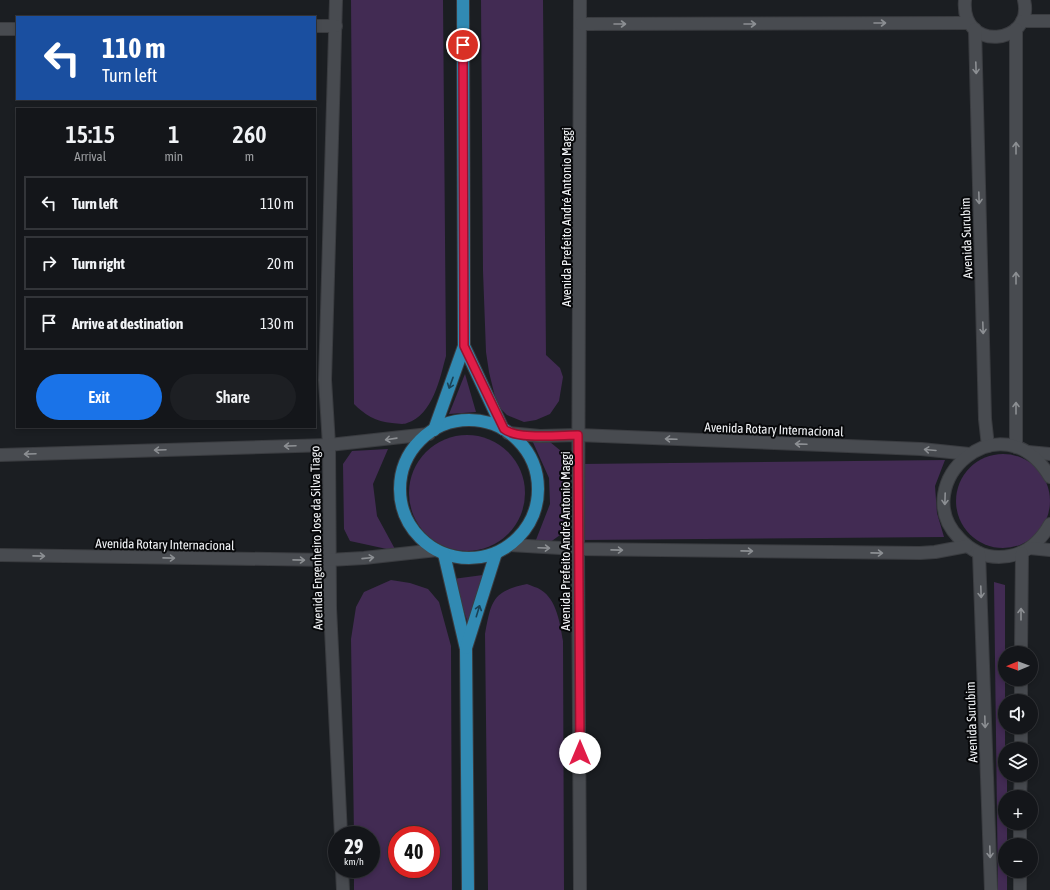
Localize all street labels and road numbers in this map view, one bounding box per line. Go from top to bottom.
street label: Avenida Prefeito André Antonio Maggi [559,127,574,307]
street label: Avenida Surubim [958,197,975,279]
street label: Avenida Rotary Internacional [704,420,844,439]
street label: Avenida Engenheiro Jose da Silva Tiago [307,446,326,630]
street label: Avenida Prefeito André Antonio Maggi [558,451,573,631]
street label: Avenida Rotary Internacional [95,536,235,553]
street label: Avenida Surubim [963,681,980,763]

